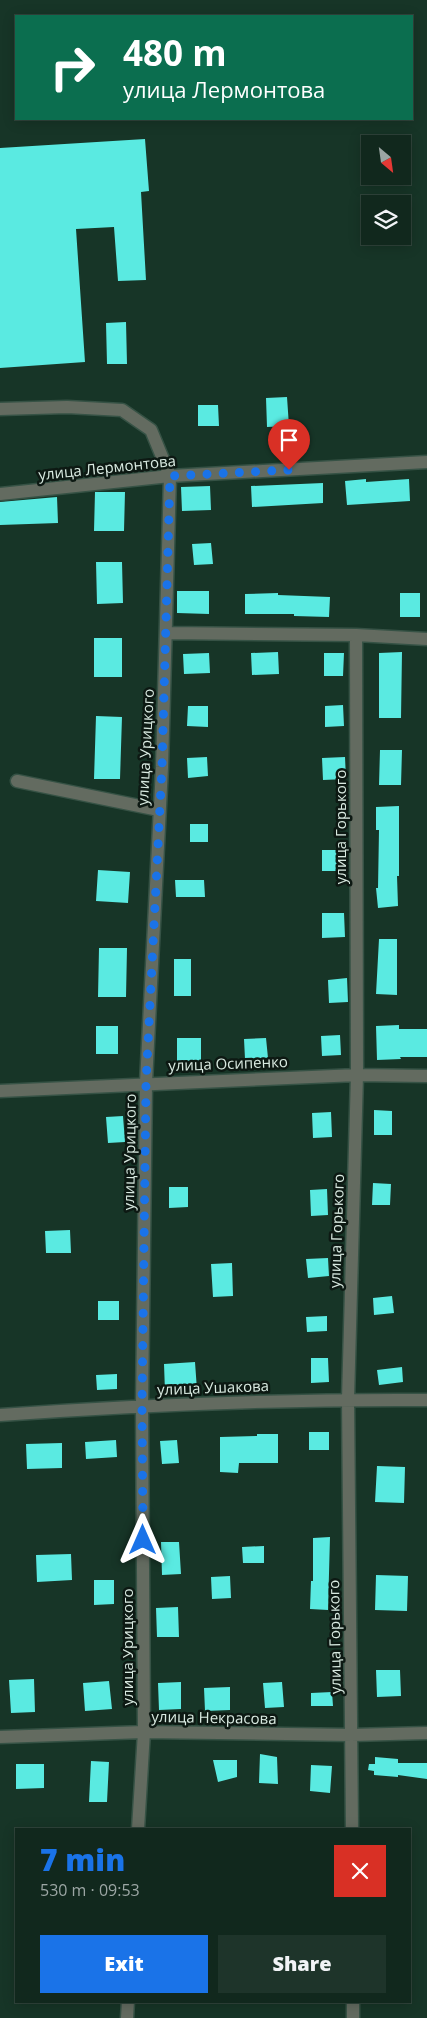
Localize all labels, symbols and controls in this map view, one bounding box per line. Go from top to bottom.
text: 480 m [123,29,227,76]
icon: right [40,35,105,100]
text: улица Лермонтова [123,74,325,104]
north arrow [361,135,411,185]
map controls [361,135,411,245]
button: layers [361,195,411,245]
pin [268,419,310,470]
icon: arrive [275,426,303,454]
street label: улица Лермонтова [37,450,177,484]
street label: улица Урицкого [132,688,158,806]
street label: улица Горького [330,770,350,884]
street label: улица Осипенко [168,1051,288,1075]
street label: улица Урицкого [118,1093,140,1211]
street label: улица Горького [324,1173,348,1289]
street label: улица Ушакова [157,1375,269,1399]
position arrow [116,1513,168,1565]
street label: улица Горького [323,1580,345,1694]
street label: улица Урицкого [117,1589,137,1705]
street label: улица Некрасова [151,1706,277,1728]
text: 7 min [40,1839,125,1880]
button: close [334,1845,386,1897]
text: 530 m · 09:53 [40,1879,140,1901]
button: Exit [40,1935,208,1993]
button: Share [218,1935,386,1993]

